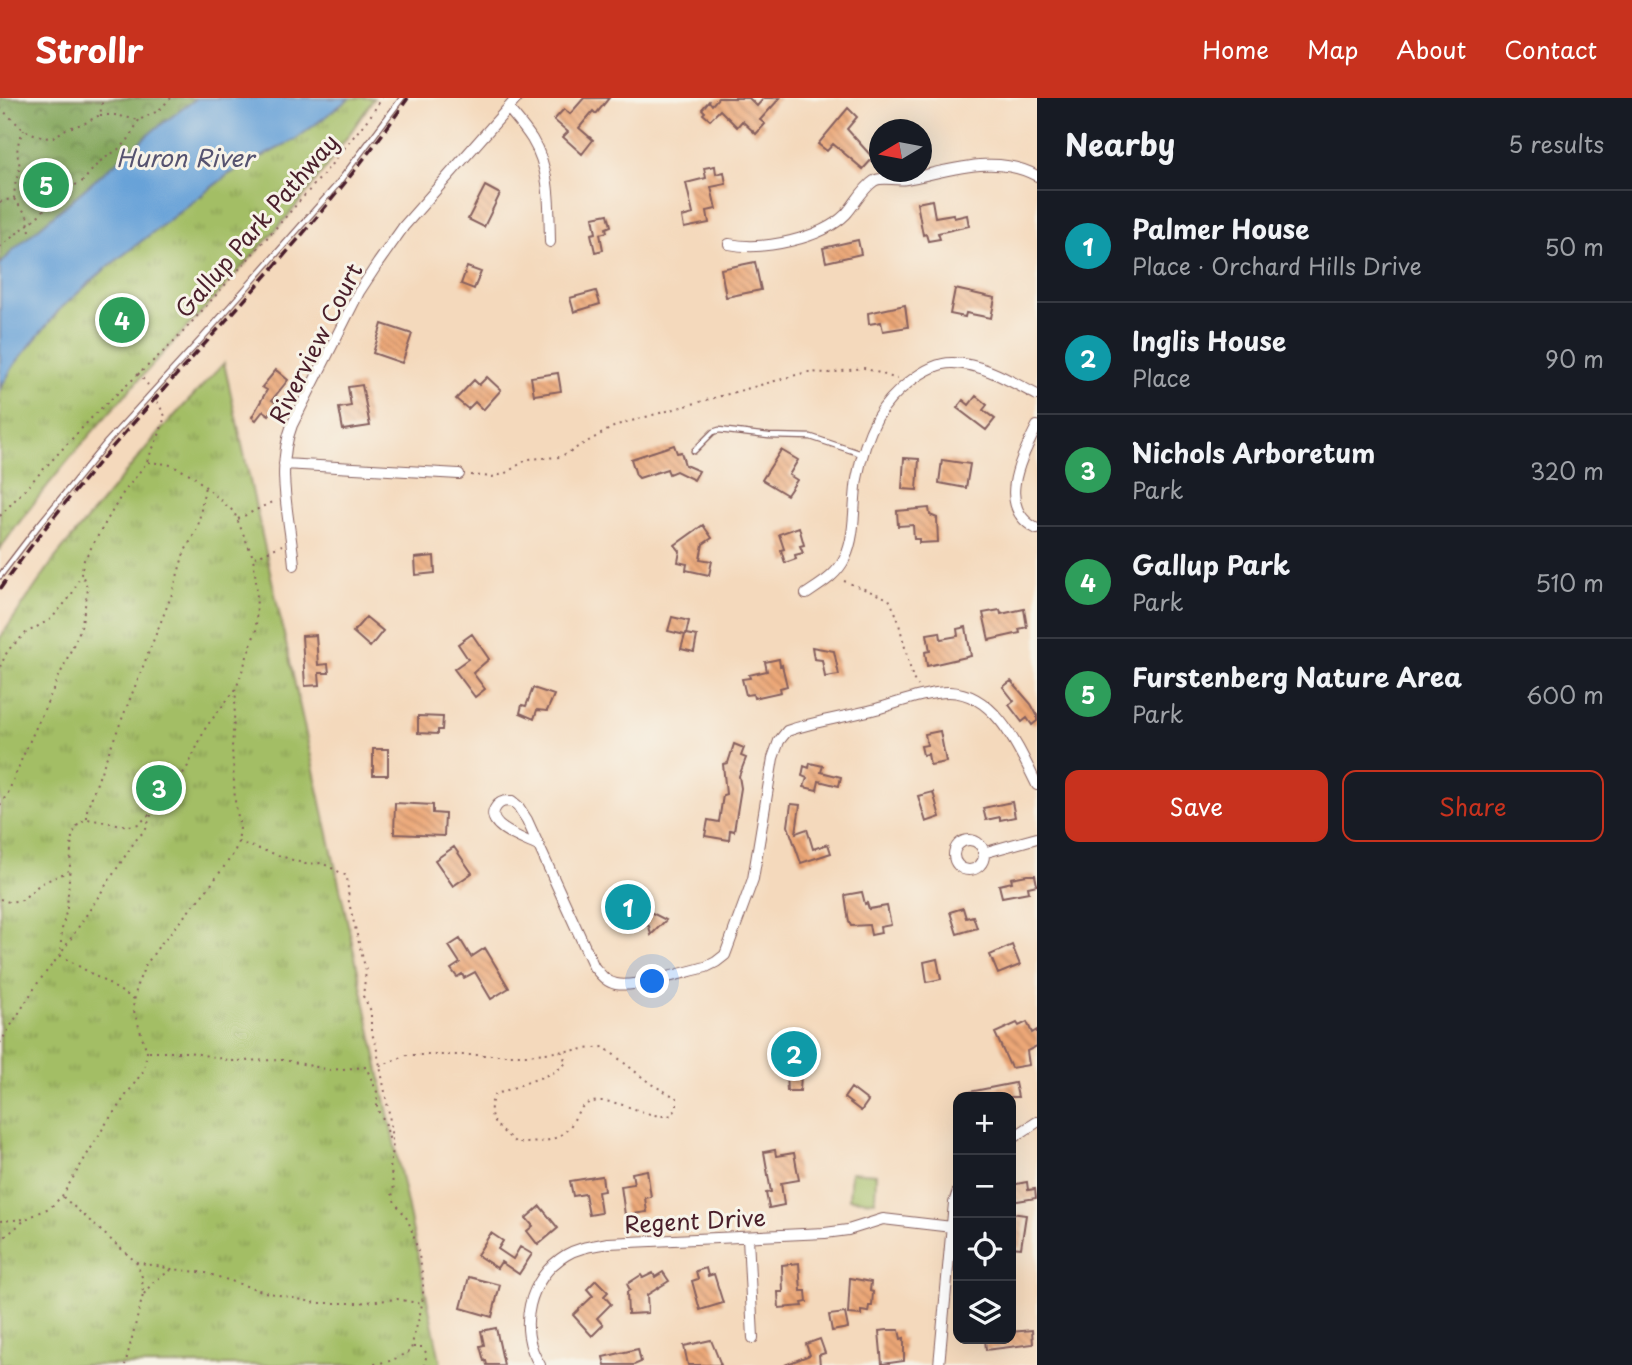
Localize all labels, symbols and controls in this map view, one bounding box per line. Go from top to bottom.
text: Strollr [35,24,144,74]
text: Home [1202,31,1269,67]
text: Map [1307,31,1358,67]
text: About [1396,31,1466,67]
text: Contact [1504,31,1597,67]
north arrow [869,119,932,182]
text: Nearby [1065,121,1175,166]
street label: Gallup Park Pathway [166,125,346,325]
text: 5 results [1508,126,1604,161]
water label: Huron River [116,139,257,175]
pin: 5 [23,159,69,211]
text: Palmer House [1132,209,1309,248]
text: 1 [1083,229,1094,264]
text: 50 m [1544,229,1604,264]
text: Place · Orchard Hills Drive [1132,248,1422,283]
street label: Riverview Court [259,257,371,429]
pin: 4 [99,294,145,346]
text: Inglis House [1132,321,1286,360]
text: 2 [1080,341,1096,376]
text: 90 m [1545,341,1604,376]
text: Place [1132,360,1191,395]
text: Nichols Arboretum [1132,433,1375,472]
text: 3 [1080,453,1096,488]
text: 320 m [1530,453,1604,488]
text: Park [1132,472,1183,507]
text: Gallup Park [1132,545,1290,584]
text: 4 [1080,565,1096,600]
text: 510 m [1535,565,1604,600]
text: Park [1132,584,1183,619]
text: Furstenberg Nature Area [1132,657,1462,696]
text: 5 [1081,677,1095,712]
text: 600 m [1526,677,1604,712]
text: Park [1132,696,1183,731]
pin: 3 [136,762,182,814]
button: Save [1065,770,1328,842]
button: Share [1342,770,1604,842]
pin: 1 [605,881,651,933]
your location [635,964,669,998]
pin: 2 [771,1028,817,1080]
map controls [953,1092,1016,1344]
button: + [953,1092,1016,1155]
button: − [953,1155,1016,1218]
street label: Regent Drive [623,1199,767,1241]
button: locate [953,1218,1016,1281]
button: layers [953,1281,1016,1344]

